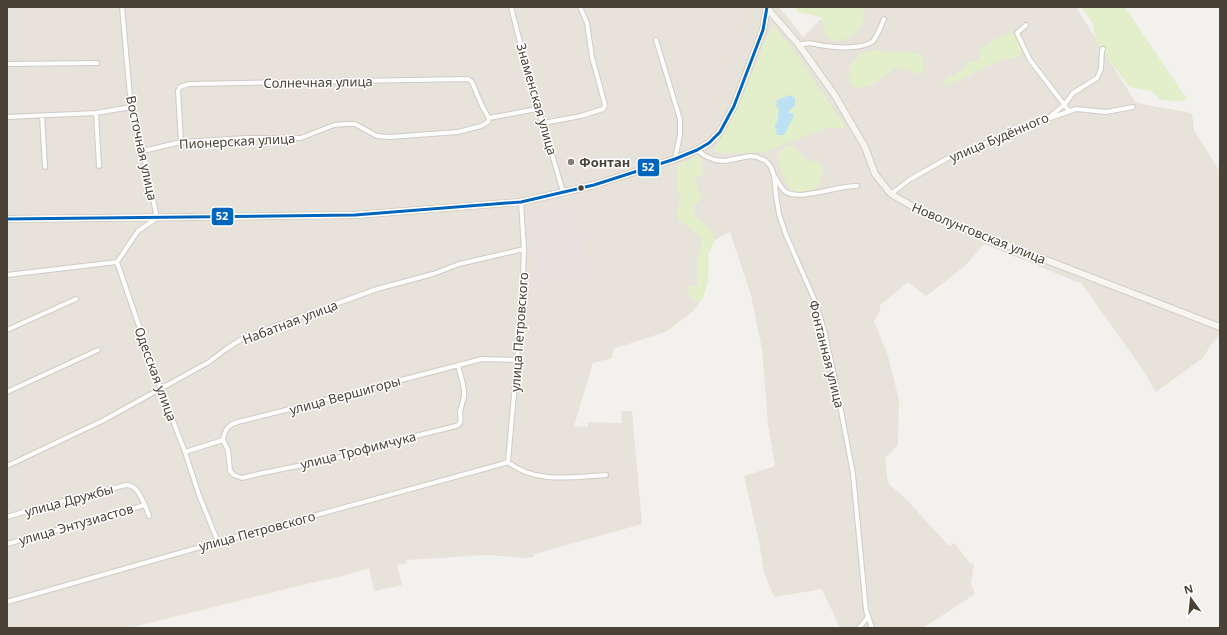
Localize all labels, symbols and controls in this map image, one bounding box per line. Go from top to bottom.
street label: Знаменская улица [512,41,562,157]
street label: Солнечная улица [263,72,373,92]
street label: Восточная улица [122,94,162,202]
street label: улица Будённого [947,108,1052,166]
street label: Пионерская улица [178,129,296,153]
place label: Фонтан [579,153,630,171]
marker: Фонтан [566,157,576,167]
line badge: 52 [637,158,660,177]
text: 52 [642,159,654,174]
unlabelled marker [576,183,586,193]
street label: Новолунговская улица [909,198,1049,268]
line badge: 52 [211,207,234,226]
text: 52 [216,208,228,223]
street label: улица Петровского [506,271,532,392]
street label: Набатная улица [240,296,340,348]
street label: Фонтанная улица [805,298,849,410]
street label: Одесская улица [131,324,181,424]
street label: улица Вершигоры [287,371,403,419]
street label: улица Трофимчука [298,427,418,473]
street label: улица Дружбы [23,479,115,521]
street label: улица Энтузиастов [17,499,135,549]
street label: улица Петровского [197,507,317,555]
north arrow [1171,579,1211,619]
text: N [1182,580,1195,597]

